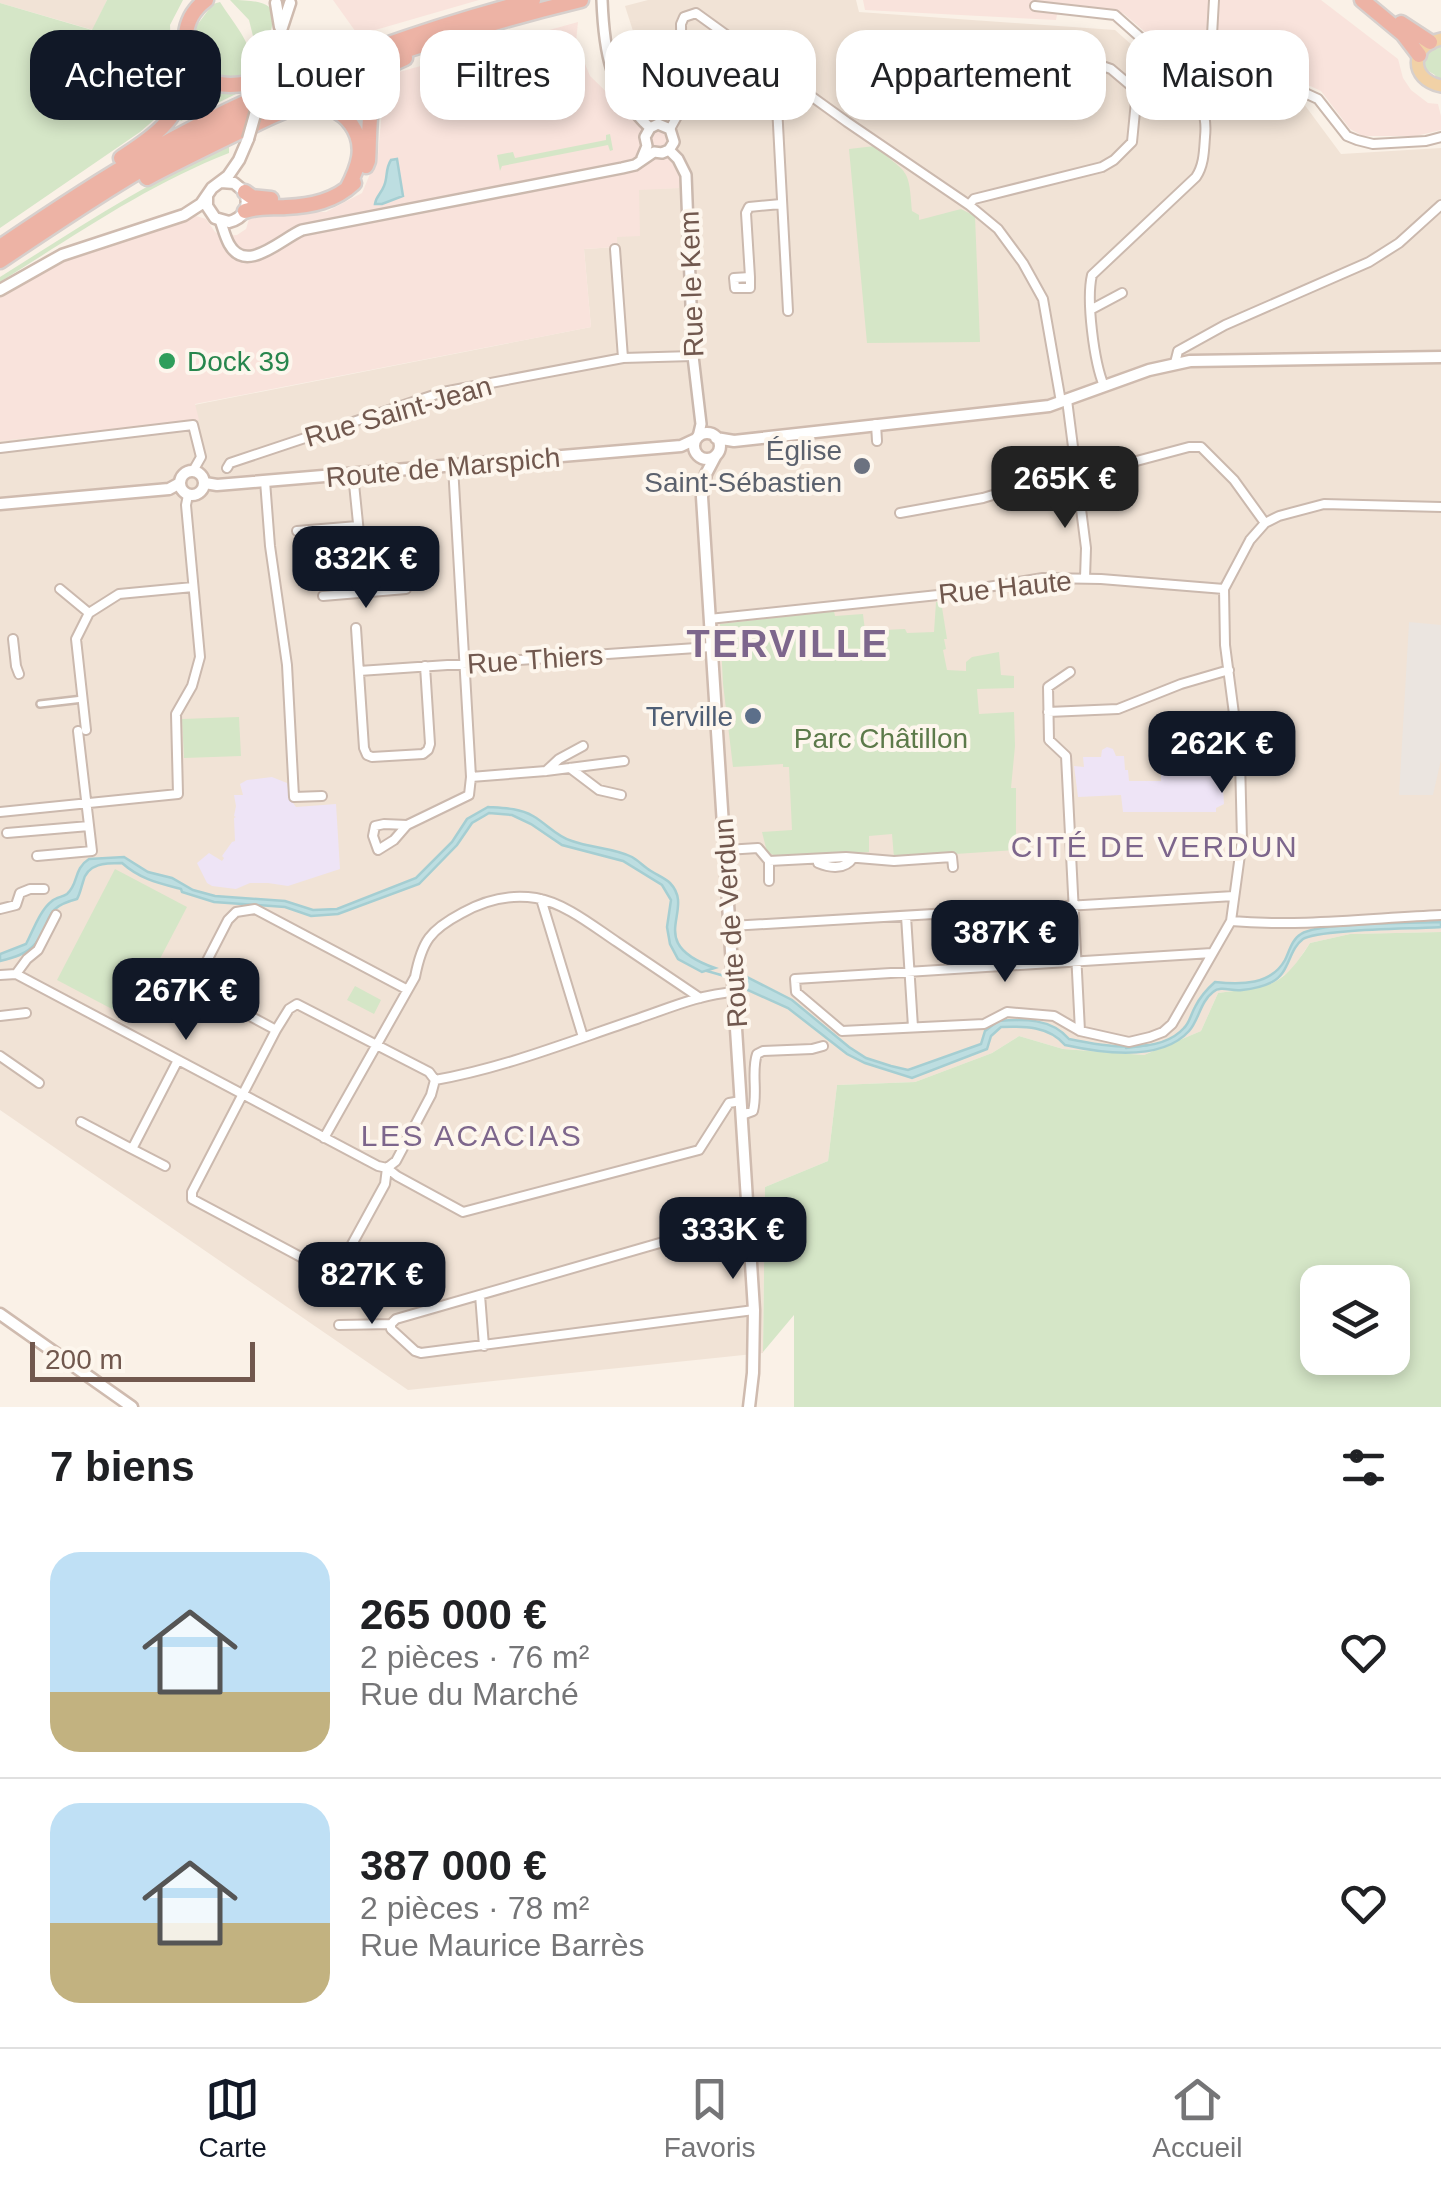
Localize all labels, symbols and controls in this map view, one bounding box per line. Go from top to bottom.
chip: Acheter [30,30,221,120]
chip: Louer [241,30,400,120]
chip: Filtres [420,30,585,120]
chip: Nouveau [605,30,816,120]
chip: Appartement [836,30,1106,120]
chip: Maison [1126,30,1309,120]
street label: Rue le Kem [673,210,710,358]
place label: Dock 39 [187,346,290,377]
marker: Dock 39 [156,350,178,372]
street label: Rue Saint-Jean [301,370,495,453]
place label: Église Saint-Sébastien [644,435,842,498]
street label: Route de Marspich [325,442,561,493]
pin: 265K € [984,446,1146,531]
marker: Église Saint-Sébastien [851,455,873,477]
text: 265K € [1013,460,1117,496]
pin: 832K € [285,526,447,611]
text: 832K € [314,540,418,576]
street label: Rue Haute [937,565,1073,610]
district label: TERVILLE [687,623,890,665]
street label: Rue Thiers [466,639,604,680]
place label: Terville [646,701,733,732]
marker: Terville [742,705,764,727]
pin: 262K € [1141,711,1303,796]
park label: Parc Châtillon [794,723,968,754]
text: 262K € [1170,725,1274,761]
street label: Route de Verdun [708,817,753,1029]
district label: CITÉ DE VERDUN [1011,830,1299,863]
pin: 387K € [924,900,1086,985]
text: 387K € [953,914,1057,950]
pin: 267K € [105,958,267,1043]
text: 267K € [134,972,238,1008]
district label: LES ACACIAS [361,1119,583,1152]
pin: 333K € [652,1197,814,1282]
text: 333K € [681,1211,785,1247]
pin: 827K € [291,1242,453,1327]
text: 827K € [320,1256,424,1292]
map controls [1300,1265,1410,1375]
button: layers [1300,1265,1410,1375]
scale bar [30,1337,255,1382]
text: 200 m [45,1344,123,1375]
icon: filters [1336,1440,1391,1495]
text: 7 biens [50,1443,195,1490]
text: 265 000 € [360,1591,547,1638]
icon: home [130,1592,250,1712]
icon: heart [1336,1625,1391,1680]
text: 2 pièces · 76 m² [360,1639,589,1675]
text: Rue du Marché [360,1676,579,1712]
text: 387 000 € [360,1842,547,1889]
icon: home [130,1843,250,1963]
icon: heart [1336,1876,1391,1931]
text: 2 pièces · 78 m² [360,1890,589,1926]
text: Rue Maurice Barrès [360,1927,645,1963]
tab: Carte [198,2072,267,2164]
tab: Favoris [664,2072,755,2164]
tab: Accueil [1152,2072,1243,2164]

